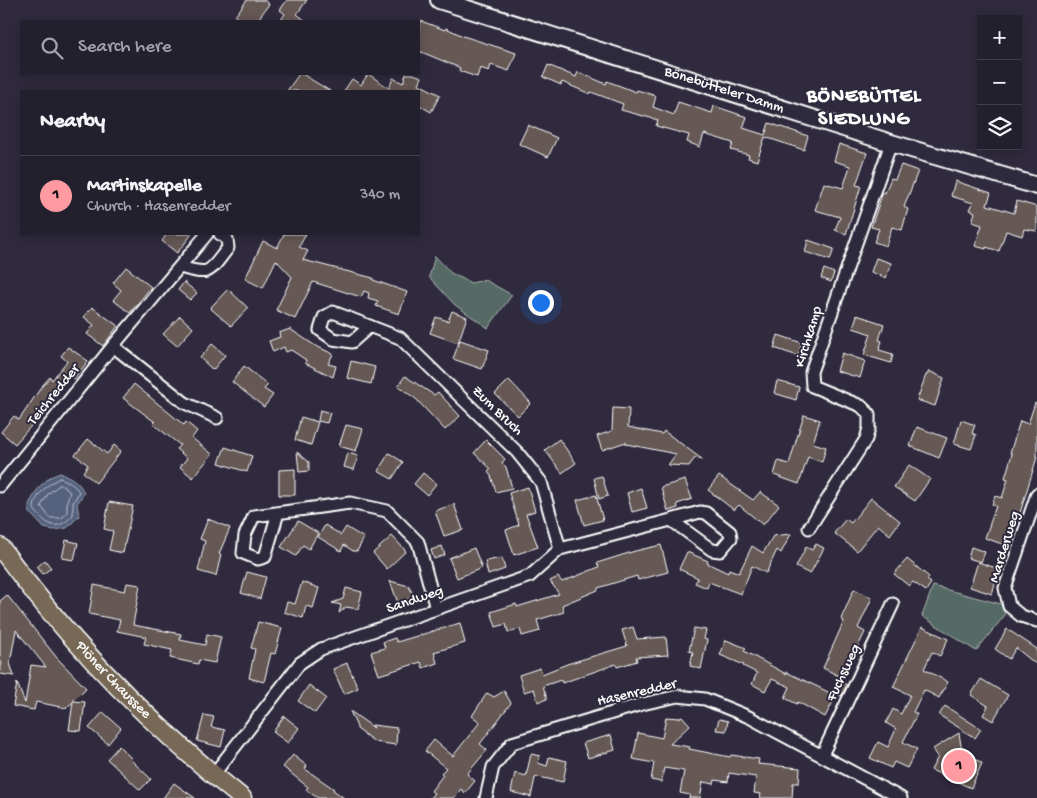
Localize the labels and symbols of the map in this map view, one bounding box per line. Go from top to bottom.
street label: Bönebütteler Damm [661,63,787,118]
district label: BÖNEBÜTTEL SIEDLUNG [806,86,922,132]
your location [528,290,554,316]
street label: Kirchkamp [791,304,827,370]
street label: Teichredder [23,359,85,430]
street label: Zum Bruch [468,382,526,440]
street label: Marderweg [986,509,1024,585]
street label: Sandweg [384,582,446,618]
street label: Plöner Chaussee [71,637,155,723]
street label: Fuchsweg [822,641,865,705]
street label: Hasenredder [596,675,680,711]
pin: 1 [943,747,975,785]

